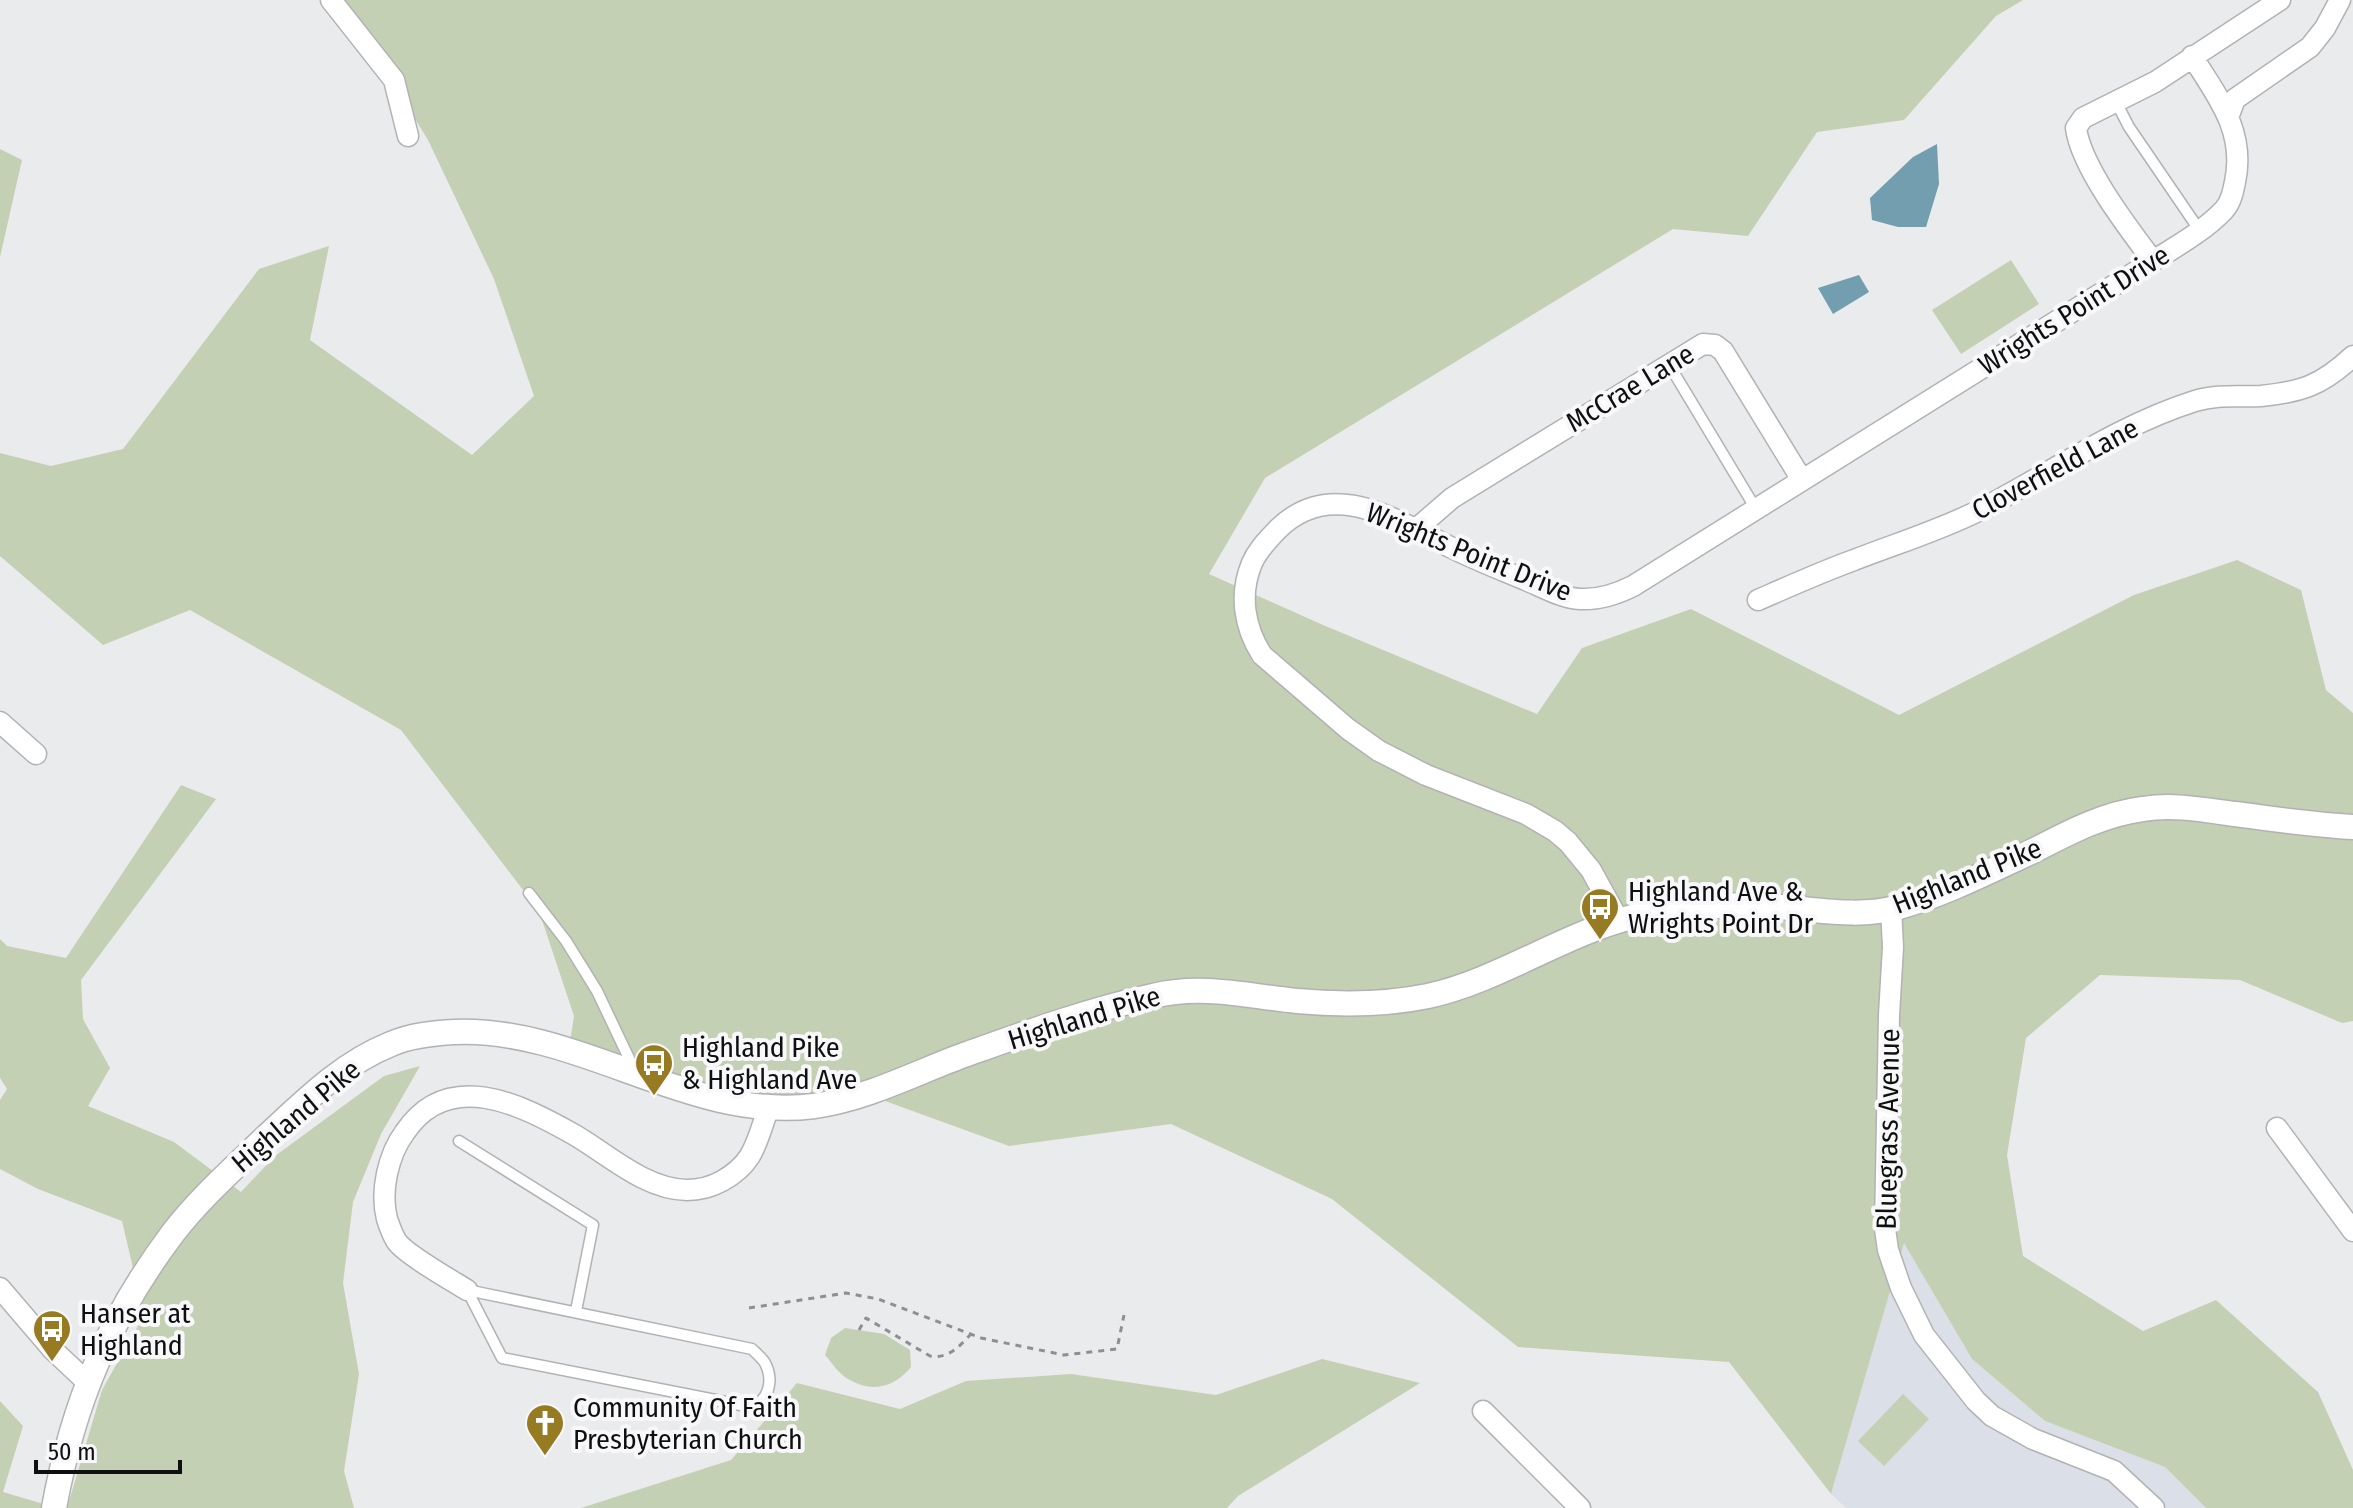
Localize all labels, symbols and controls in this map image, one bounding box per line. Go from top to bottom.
street label: Wrights Point Drive [1973,238,2175,382]
street label: McCrae Lane [1560,337,1700,439]
street label: Cloverfield Lane [1966,411,2144,527]
street label: Wrights Point Drive [1361,496,1577,608]
street label: Highland Pike [1888,831,2046,921]
place label: Highland Ave & Wrights Point Dr [1628,875,1814,940]
bus stop icon: Highland Ave & Wrights Point Dr [1579,886,1621,941]
street label: Highland Pike [1004,979,1164,1057]
street label: Bluegrass Avenue [1870,1028,1906,1230]
place label: Highland Pike & Highland Ave [682,1031,857,1096]
bus stop icon: Highland Pike & Highland Ave [633,1042,675,1097]
street label: Highland Pike [225,1053,367,1179]
place label: Hanser at Highland [80,1297,191,1362]
bus stop icon: Hanser at Highland [31,1308,73,1363]
place label: Community Of Faith Presbyterian Church [573,1391,803,1456]
church icon: Community Of Faith Presbyterian Church [524,1402,566,1457]
scale bar [36,1424,180,1474]
text: 50 m [48,1438,96,1466]

